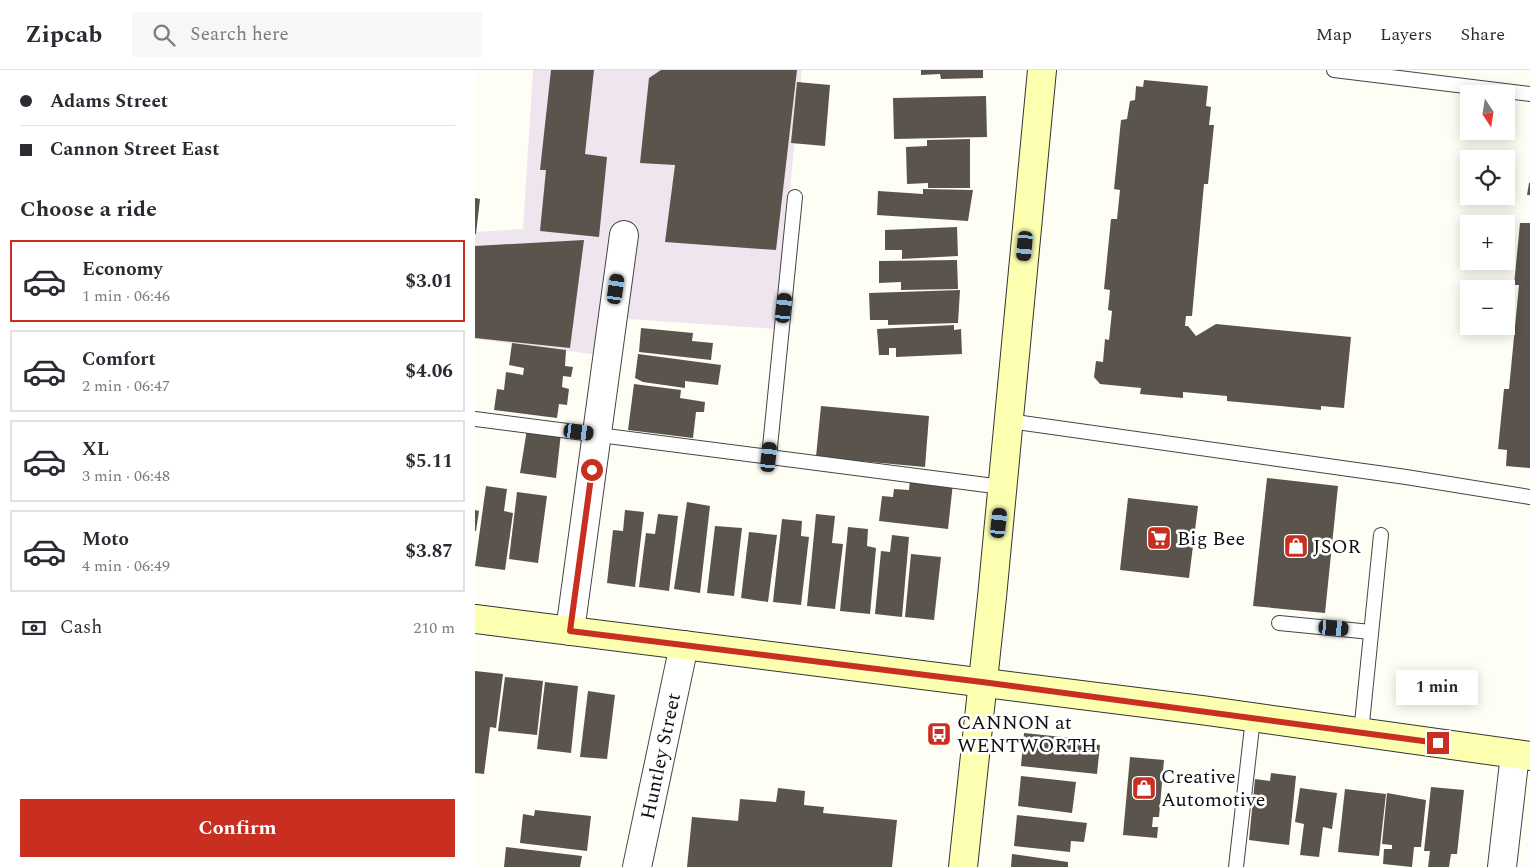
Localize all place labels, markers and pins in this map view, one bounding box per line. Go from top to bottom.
place label: Big Bee [1177,524,1245,554]
supermarket icon: Big Bee [1146,525,1172,551]
place label: JSOR [1313,532,1362,562]
shop icon: JSOR [1283,533,1309,559]
place label: CANNON at WENTWORTH [957,708,1097,761]
bus stop icon: CANNON at WENTWORTH [926,721,952,747]
place label: Creative Automotive [1161,762,1265,815]
shop icon: Creative Automotive [1131,775,1157,801]

